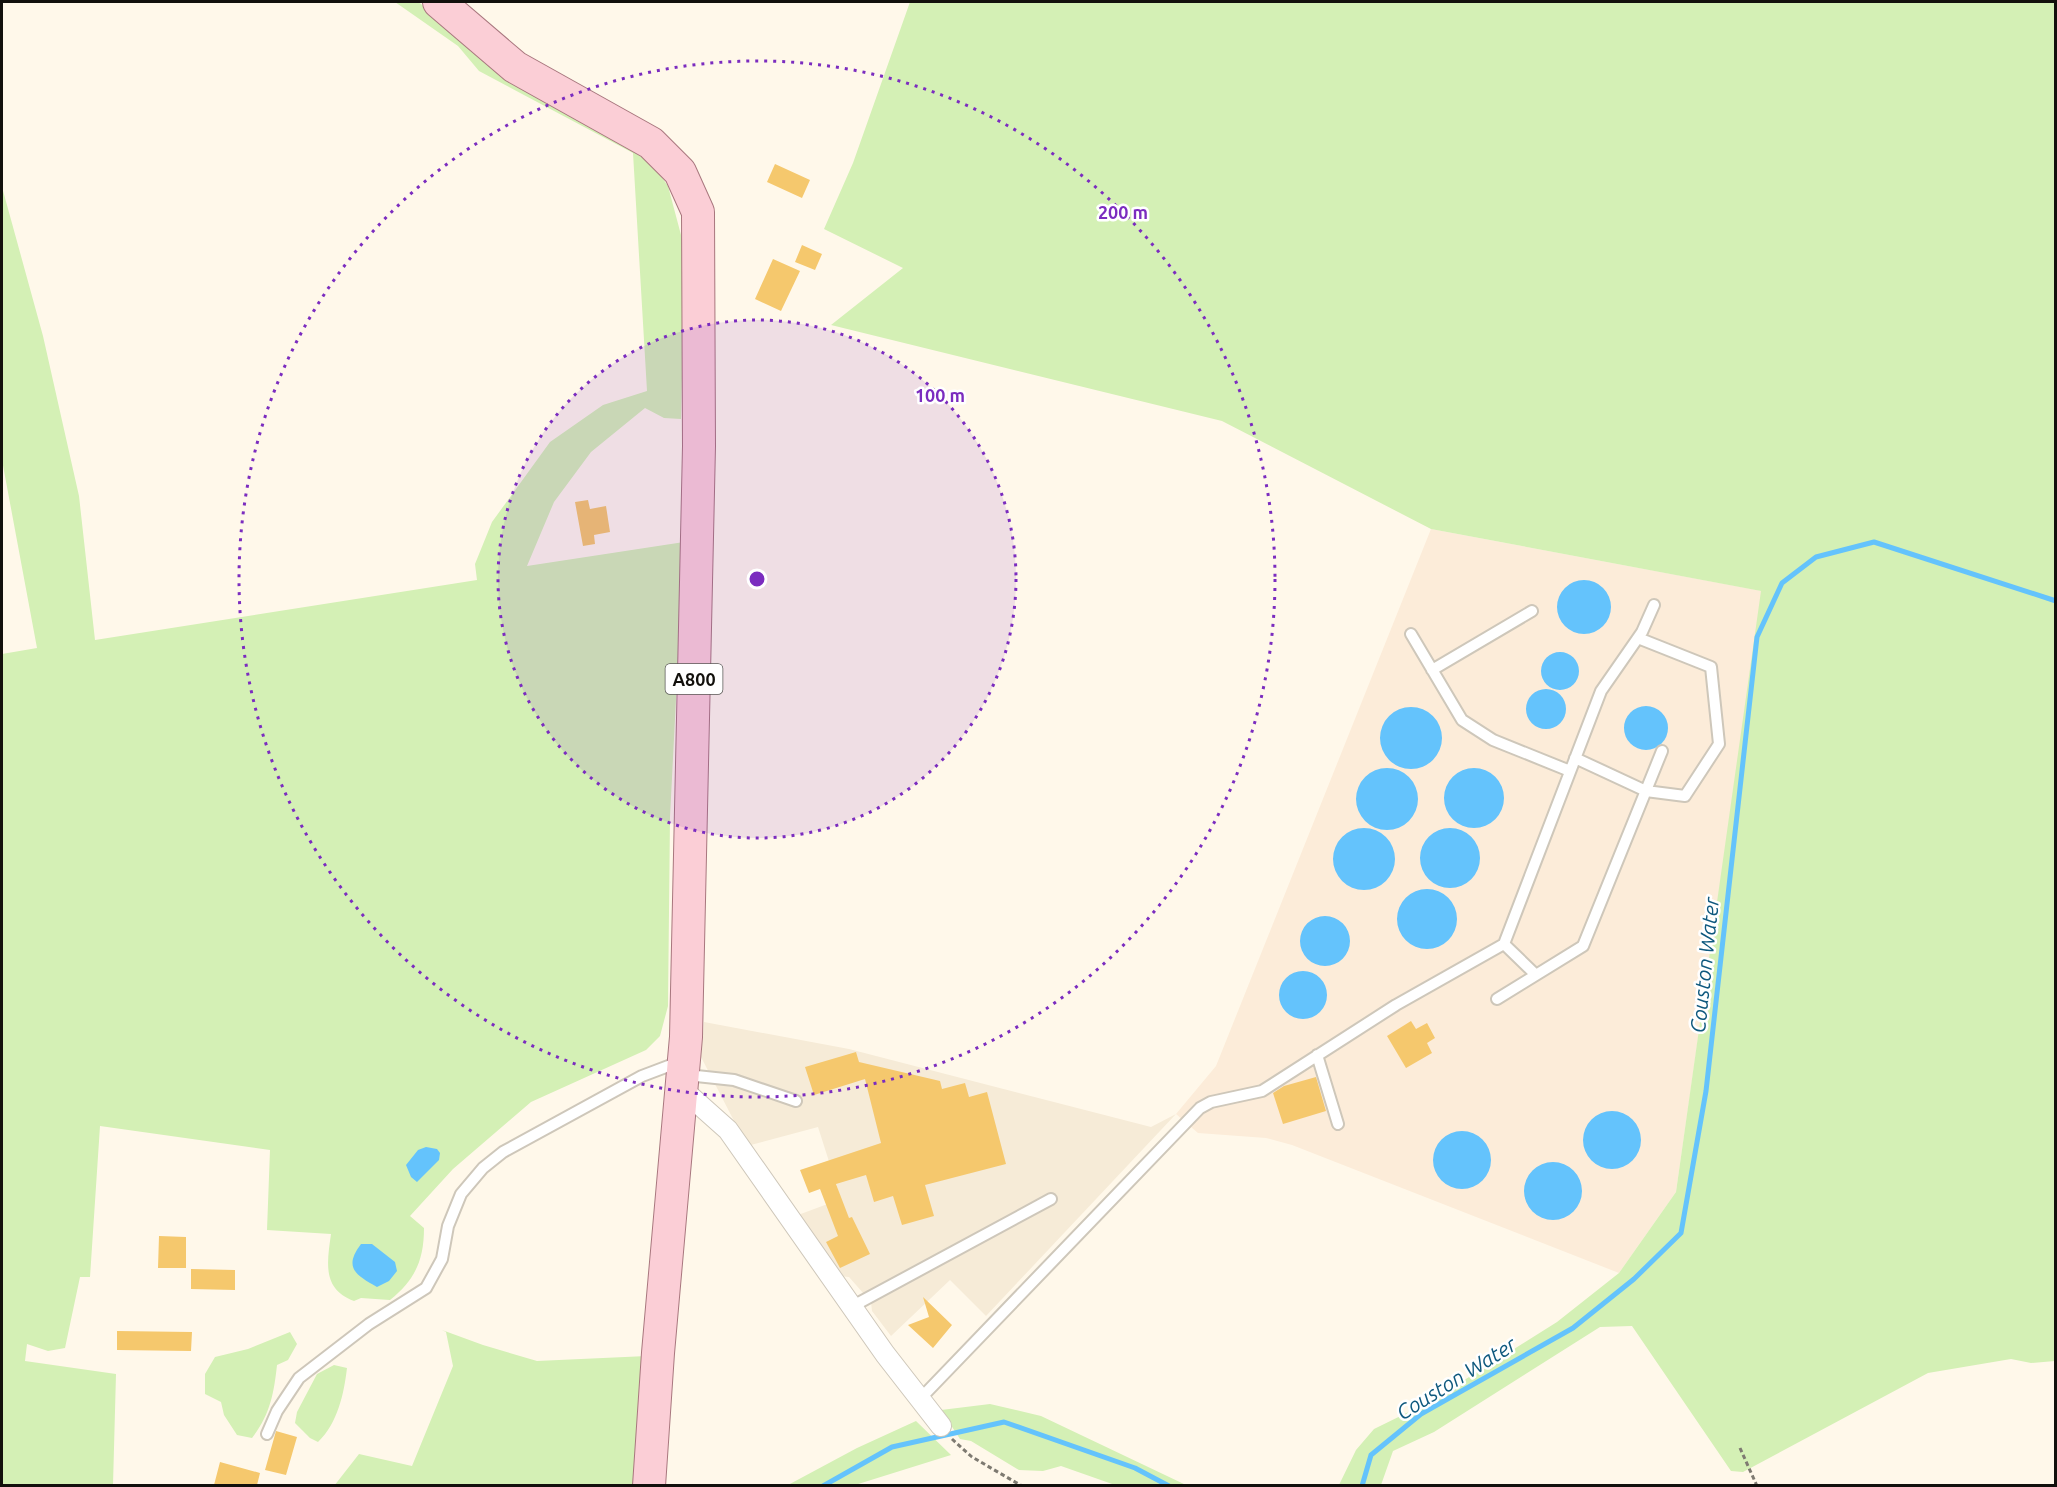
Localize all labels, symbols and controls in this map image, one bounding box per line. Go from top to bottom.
text: 200 m [1098,202,1148,222]
text: 100 m [915,385,965,405]
centre of rings [747,569,767,589]
road number: A800 [666,664,722,694]
water label: Couston Water [1685,895,1723,1034]
water label: Couston Water [1392,1331,1521,1424]

